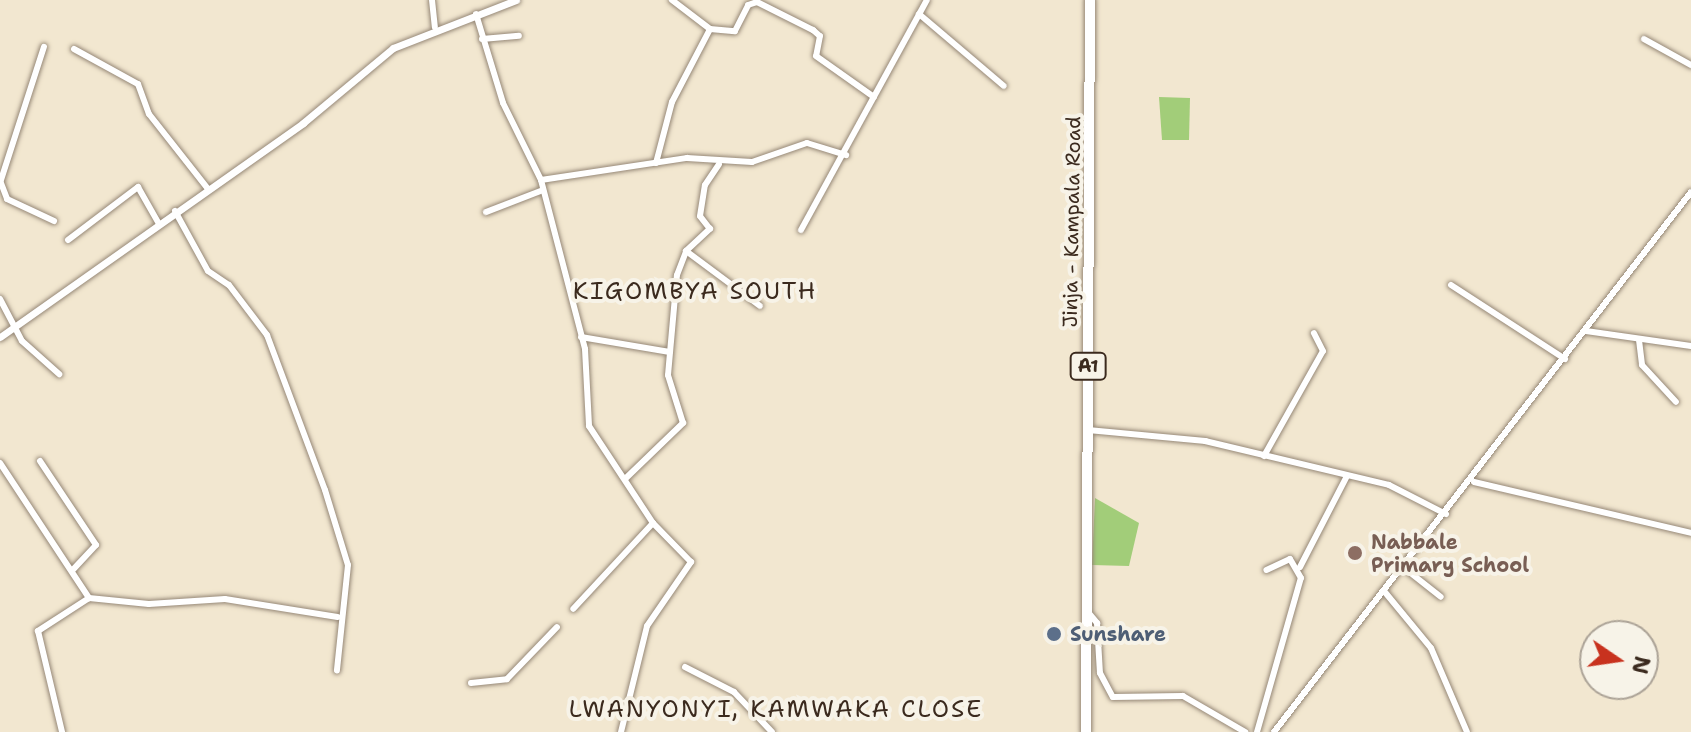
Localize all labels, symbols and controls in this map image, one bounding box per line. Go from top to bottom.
street label: Jinja - Kampala Road [1058,116,1086,328]
district label: KIGOMBYA SOUTH [573,278,817,306]
road number: A1 [1068,352,1108,380]
place label: Nabbale Primary School [1371,530,1529,577]
marker: Nabbale Primary School [1346,544,1364,562]
north arrow [1579,620,1659,700]
place label: Sunshare [1070,622,1166,646]
marker: Sunshare [1045,625,1063,643]
text: N [1625,653,1657,677]
district label: LWANYONYI, KAMWAKA CLOSE [569,696,983,724]

